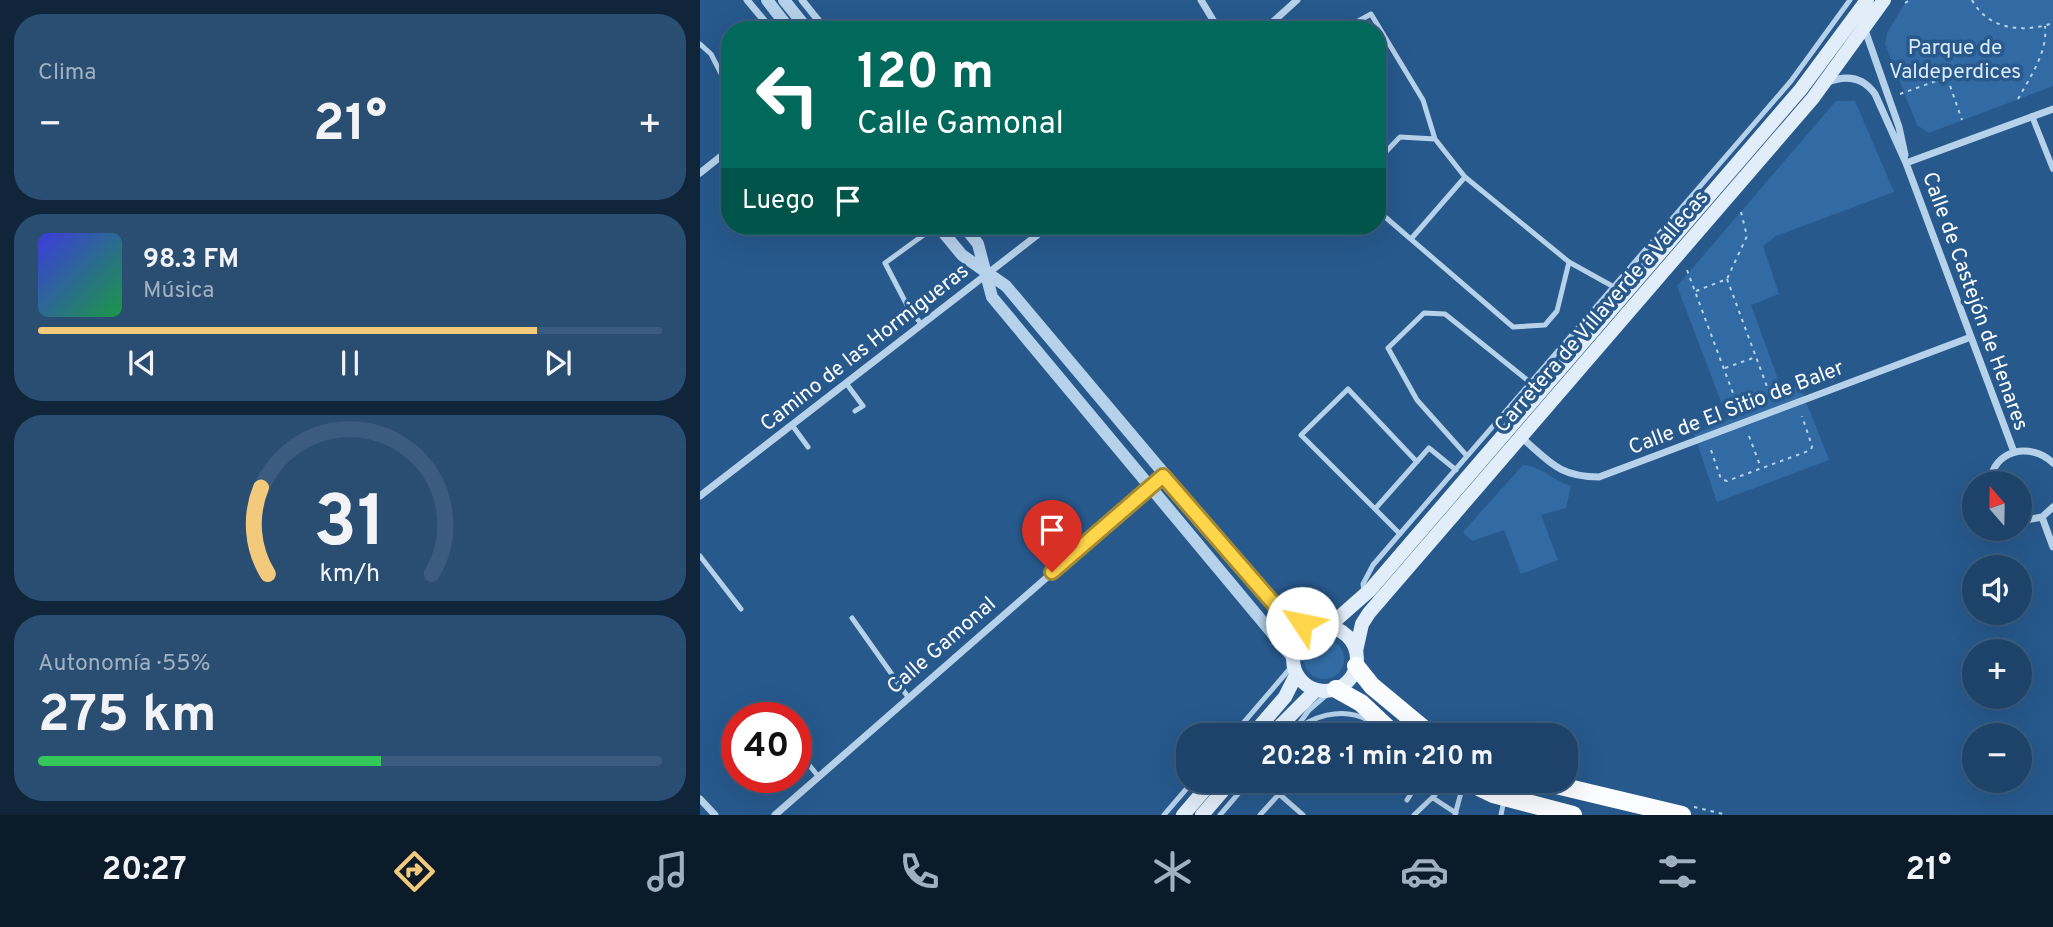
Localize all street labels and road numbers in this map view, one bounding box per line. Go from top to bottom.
street label: Calle de Castejón de Henares [1915,169,2034,434]
street label: Carretera de Villaverde a Vallecas [1489,185,1715,439]
street label: Camino de las Hormigueras [755,258,975,438]
street label: Calle de El Sitio de Baler [1625,355,1848,462]
street label: Calle Gamonal [882,591,1002,701]

